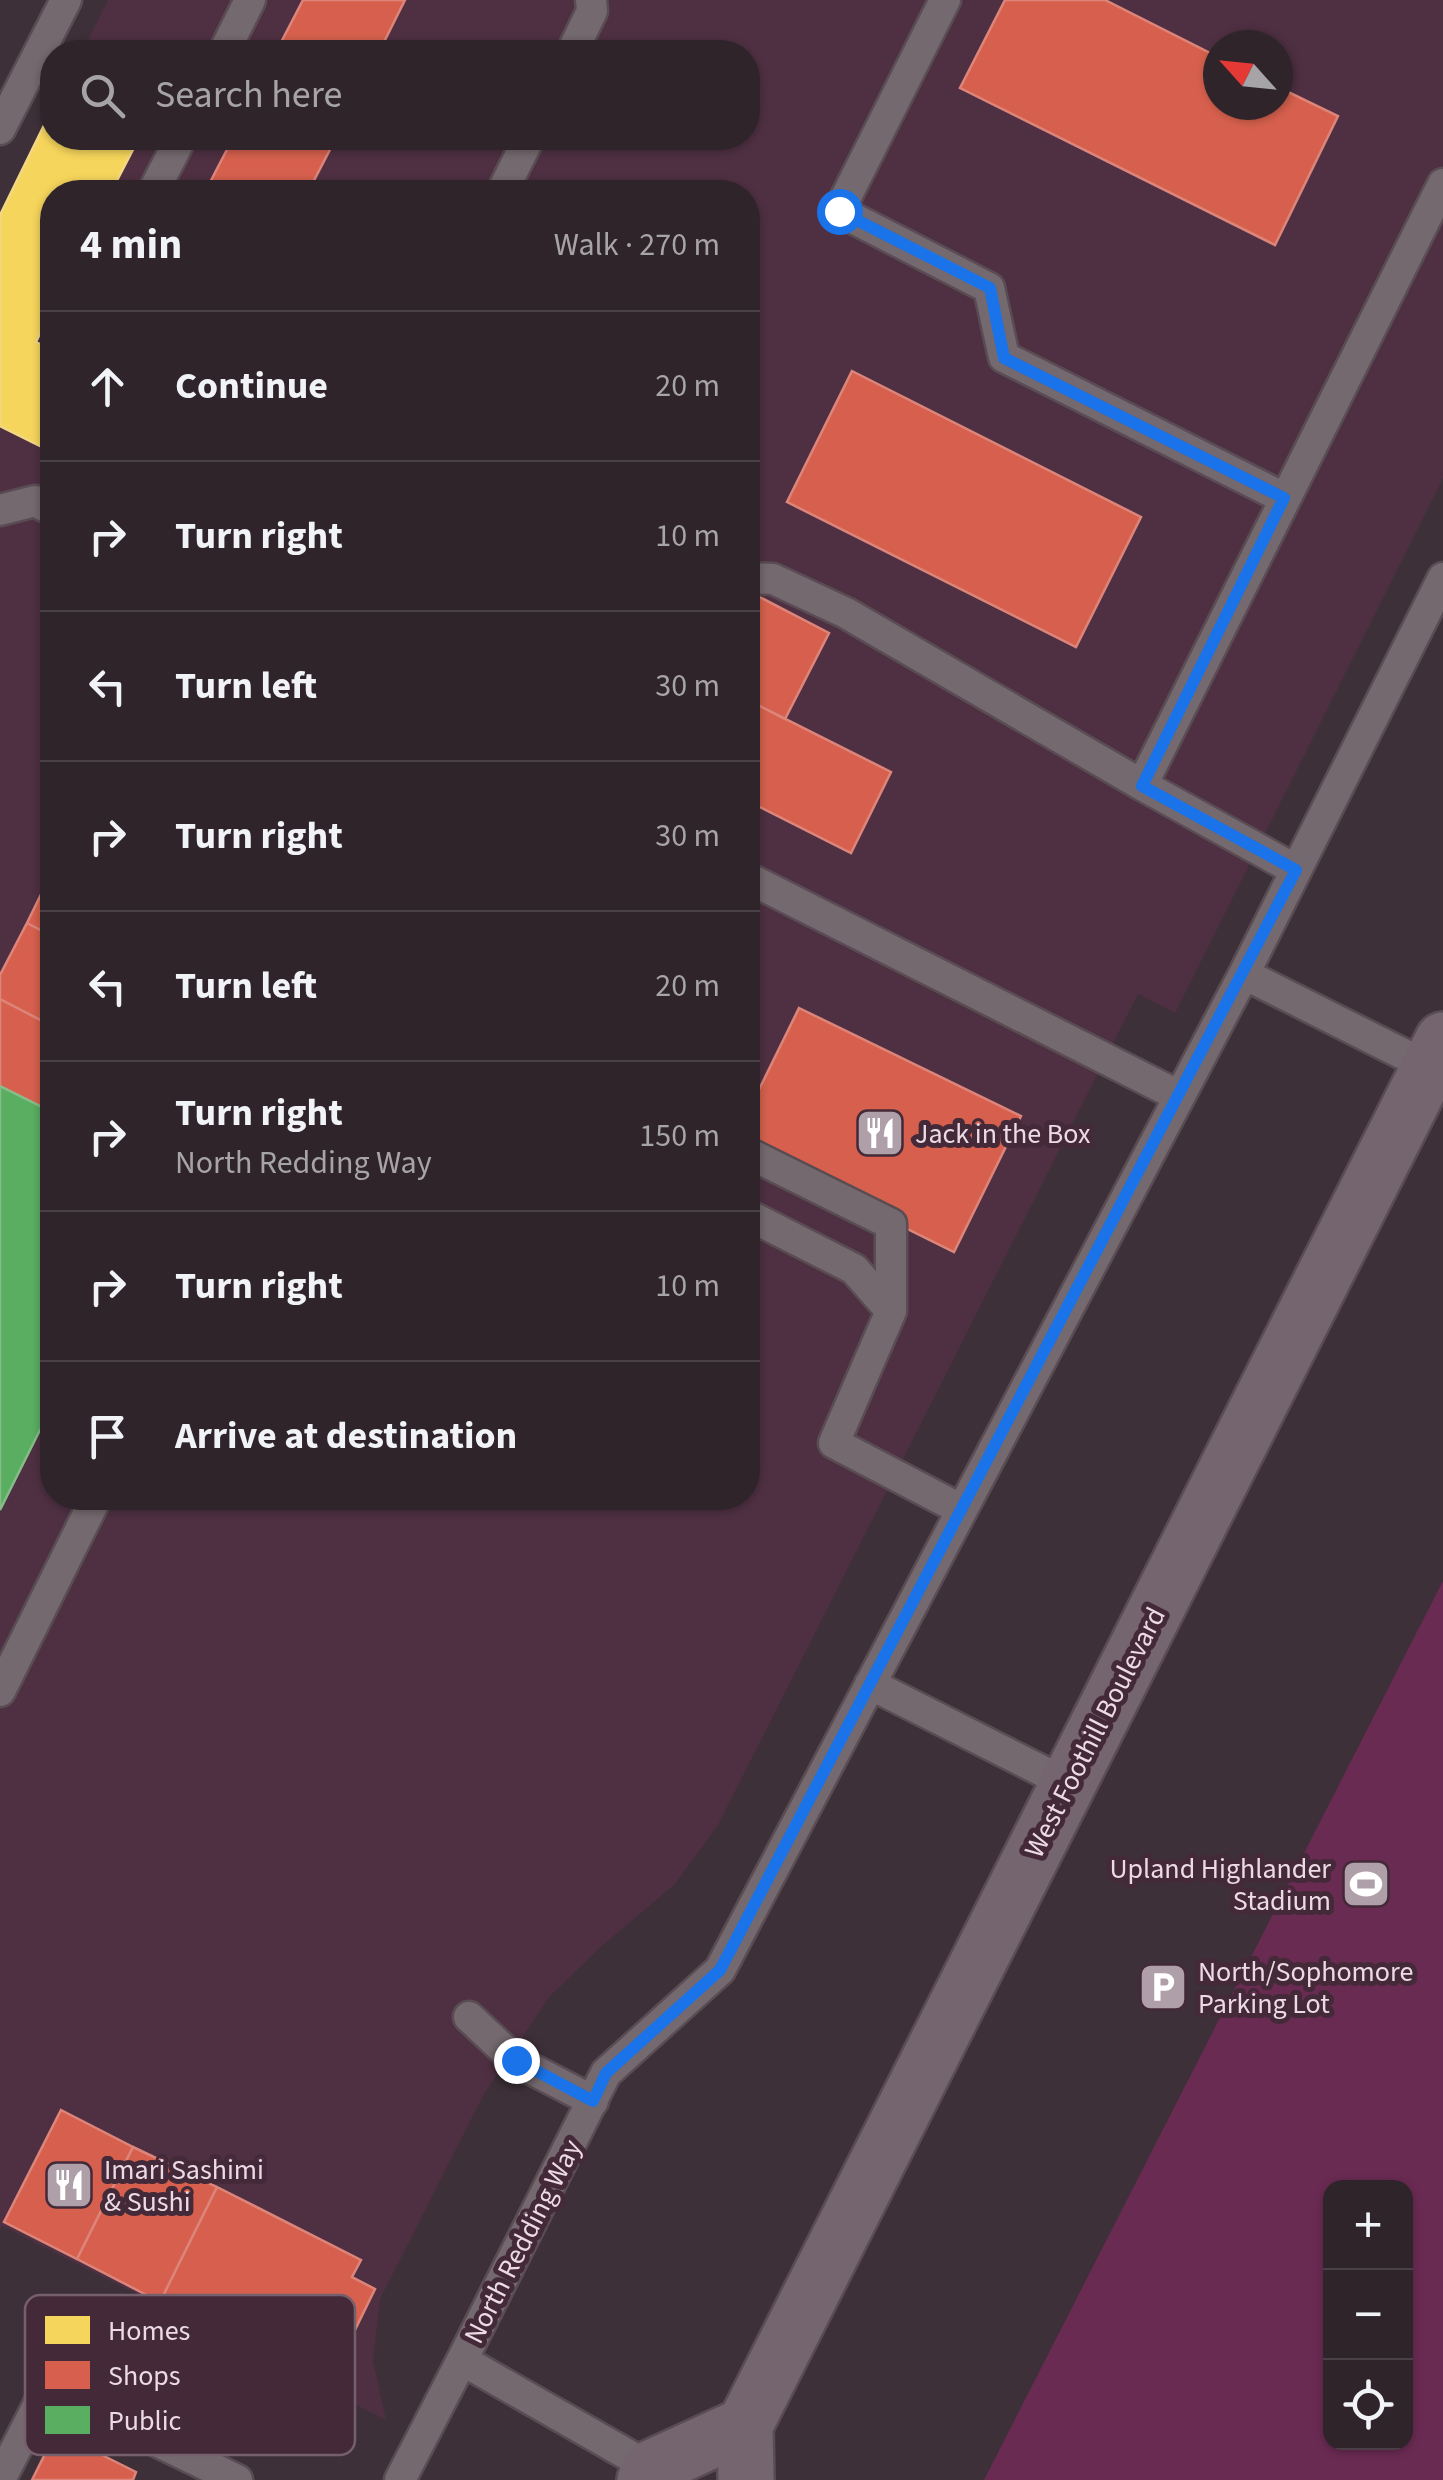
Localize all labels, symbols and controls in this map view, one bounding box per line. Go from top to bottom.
north arrow [1203,30,1293,120]
search box [40,40,760,150]
icon: search [75,68,130,123]
text: Search here [155,68,342,122]
route start [817,189,863,235]
text: 4 min [80,215,182,275]
text: Walk · 270 m [554,222,720,268]
icon: ahead [80,359,135,414]
text: Continue [175,359,328,413]
text: 20 m [655,363,720,409]
icon: right [80,509,135,564]
text: Turn right [175,509,343,563]
text: 10 m [655,513,720,559]
icon: left [80,659,135,714]
text: Turn left [175,659,317,713]
text: 30 m [655,663,720,709]
icon: right [80,809,135,864]
text: Turn right [175,809,343,863]
text: 30 m [655,813,720,859]
icon: left [80,959,135,1014]
text: Turn left [175,959,317,1013]
text: 20 m [655,963,720,1009]
text: Turn right [175,1086,343,1140]
restaurant icon: Jack in the Box [854,1107,906,1159]
icon: right [80,1109,135,1164]
text: 150 m [639,1113,720,1159]
place label: Jack in the Box [915,1114,1091,1154]
text: North Redding Way [175,1140,432,1186]
icon: right [80,1259,135,1314]
text: Turn right [175,1259,343,1313]
text: 10 m [655,1263,720,1309]
icon: arrive [80,1409,135,1464]
text: Arrive at destination [175,1409,517,1463]
street label: West Foothill Boulevard [1014,1600,1175,1865]
place label: Upland Highlander Stadium [1109,1849,1331,1921]
sports icon: Upland Highlander Stadium [1340,1858,1392,1910]
place label: North/Sophomore Parking Lot [1198,1952,1413,2024]
parking icon: North/Sophomore Parking Lot [1137,1961,1189,2013]
route end [494,2038,540,2084]
street label: North Redding Way [454,2132,592,2351]
place label: Imari Sashimi & Sushi [104,2150,264,2222]
restaurant icon: Imari Sashimi & Sushi [43,2159,95,2211]
map controls [1323,2180,1413,2450]
button: + [1323,2180,1413,2270]
button: − [1323,2270,1413,2360]
legend [25,2295,355,2455]
text: Homes [108,2311,190,2351]
text: Shops [108,2356,181,2396]
button: locate [1323,2360,1413,2450]
text: Public [108,2401,182,2441]

